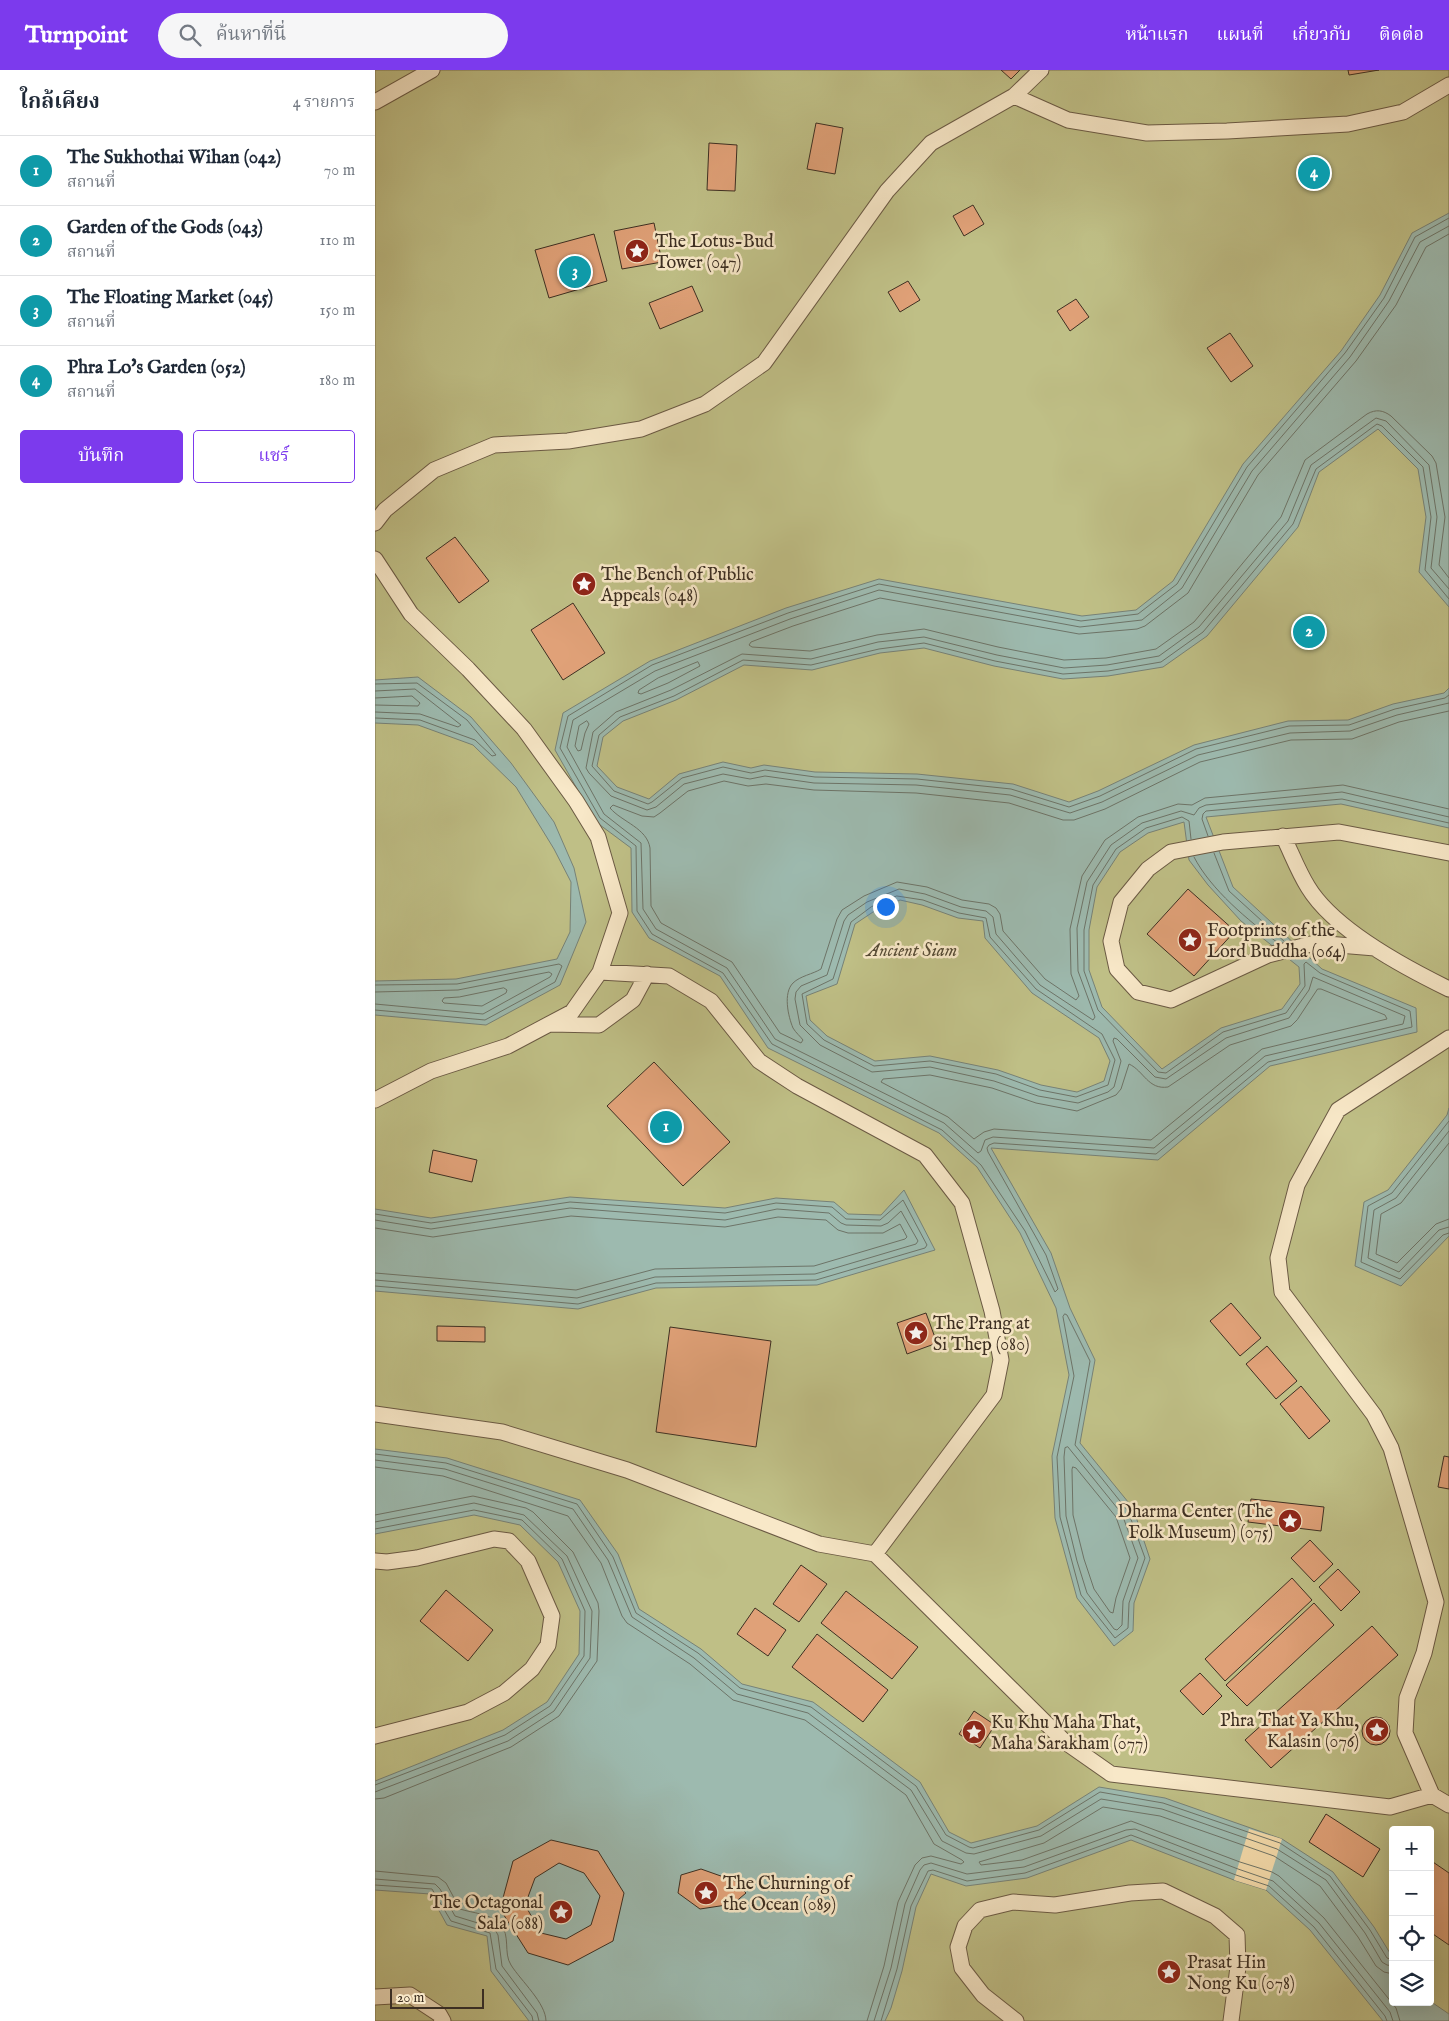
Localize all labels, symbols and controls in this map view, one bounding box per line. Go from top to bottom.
search box [158,13,508,58]
text: Turnpoint [25,20,128,51]
icon: search [176,21,204,49]
text: ค้นหาที่นี่ [216,23,286,47]
text: หน้าแรก [1125,24,1188,47]
text: แผนที่ [1216,24,1264,47]
text: เกี่ยวกับ [1292,24,1351,47]
text: ติดต่อ [1379,24,1424,47]
text: ใกล้เคียง [20,89,100,116]
text: 4 รายการ [293,93,355,113]
text: The Sukhothai Wihan (042) [67,146,281,170]
pin: 4 [1298,154,1330,192]
text: 1 [33,161,39,181]
text: 70 m [324,161,355,181]
text: สถานที่ [67,173,115,193]
text: Garden of the Gods (043) [67,216,263,240]
text: 2 [32,231,40,251]
text: 110 m [319,231,355,251]
place label: The Lotus-Bud Tower (047) [655,231,774,275]
place icon: The Lotus-Bud Tower (047) [624,238,650,264]
text: สถานที่ [67,243,115,263]
pin: 3 [559,253,591,291]
text: The Floating Market (045) [67,286,273,310]
text: 3 [33,301,39,321]
text: 150 m [320,301,355,321]
text: สถานที่ [67,313,115,333]
text: Phra Lo's Garden (052) [67,356,246,380]
text: 4 [32,371,40,391]
text: 180 m [319,371,355,391]
text: สถานที่ [67,383,115,403]
button: บันทึก [20,430,183,483]
button: แชร์ [193,430,355,483]
place label: The Bench of Public Appeals (048) [600,564,754,608]
place icon: The Bench of Public Appeals (048) [571,571,597,597]
pin: 2 [1293,613,1325,651]
your location [873,894,899,920]
place label: Footprints of the Lord Buddha (064) [1207,920,1346,964]
place icon: Footprints of the Lord Buddha (064) [1177,927,1203,953]
park label: Ancient Siam [865,940,957,963]
pin: 1 [650,1108,682,1146]
place label: The Prang at Si Thep (080) [933,1313,1030,1357]
place icon: The Prang at Si Thep (080) [903,1320,929,1346]
place label: Dharma Center (The Folk Museum) (075) [1117,1501,1273,1545]
place icon: Dharma Center (The Folk Museum) (075) [1277,1508,1303,1534]
place label: Phra That Ya Khu, Kalasin (076) [1220,1710,1359,1754]
place label: Ku Khu Maha That, Maha Sarakham (077) [991,1712,1148,1756]
place icon: Phra That Ya Khu, Kalasin (076) [1364,1717,1390,1743]
place icon: Ku Khu Maha That, Maha Sarakham (077) [961,1719,987,1745]
map controls [1389,1826,1434,2006]
button: + [1389,1826,1434,1871]
button: − [1389,1871,1434,1916]
place label: The Churning of the Ocean (089) [723,1873,854,1917]
place icon: The Churning of the Ocean (089) [693,1880,719,1906]
place label: The Octagonal Sala (088) [430,1892,543,1936]
place icon: The Octagonal Sala (088) [548,1899,574,1925]
button: locate [1389,1916,1434,1961]
place label: Prasat Hin Nong Ku (078) [1187,1952,1295,1996]
place icon: Prasat Hin Nong Ku (078) [1156,1959,1182,1985]
button: layers [1389,1961,1434,2006]
scale bar [390,1986,484,2009]
text: 20 m [397,1989,424,2007]

